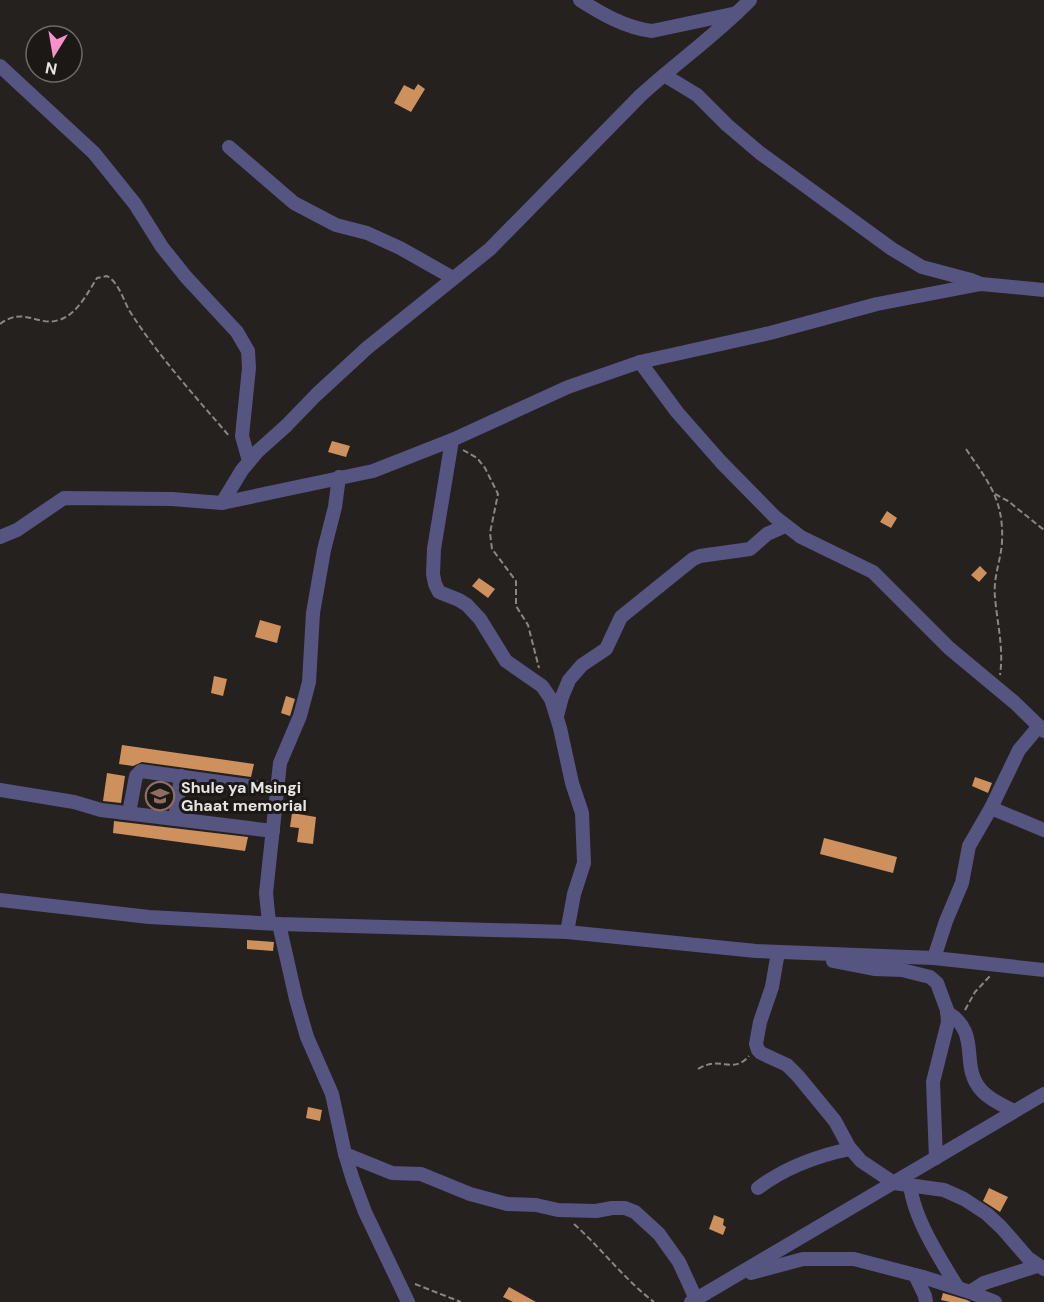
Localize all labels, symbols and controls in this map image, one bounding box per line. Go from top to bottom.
north arrow [24,24,84,84]
text: N [44,57,59,80]
place label: Shule ya Msingi Ghaat memorial [181,777,307,816]
school or university icon: Shule ya Msingi Ghaat memorial [144,780,176,812]

